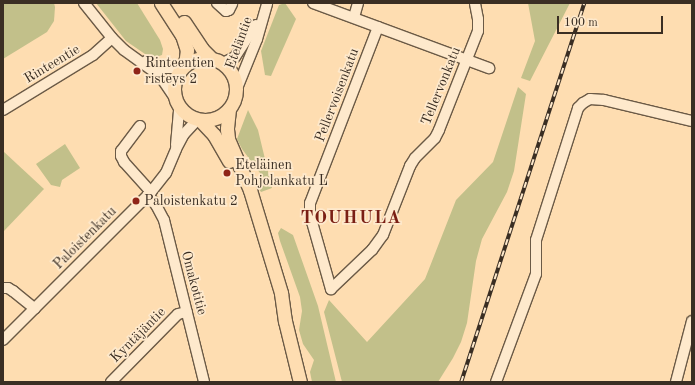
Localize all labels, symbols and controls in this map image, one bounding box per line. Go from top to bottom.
scale bar [559,8,665,34]
street label: Eteläntie [222,15,256,71]
text: 100 m [564,17,598,29]
street label: Rinteentie [21,41,83,87]
street label: Tellervonkatu [418,44,464,128]
street label: Pellervoisenkatu [311,46,363,144]
place label: Rinteentien risteys 2 [145,55,214,88]
marker: Rinteentien risteys 2 [132,66,142,76]
place label: Eteläinen Pohjolankatu L [235,157,328,190]
marker: Eteläinen Pohjolankatu L [222,168,232,178]
place label: Paloistenkatu 2 [144,193,238,209]
marker: Paloistenkatu 2 [131,196,141,206]
street label: Paloistenkatu [50,203,120,273]
district label: TOUHULA [300,207,402,229]
street label: Omakotitie [177,249,211,317]
street label: Kyntäjäntie [107,304,169,366]

